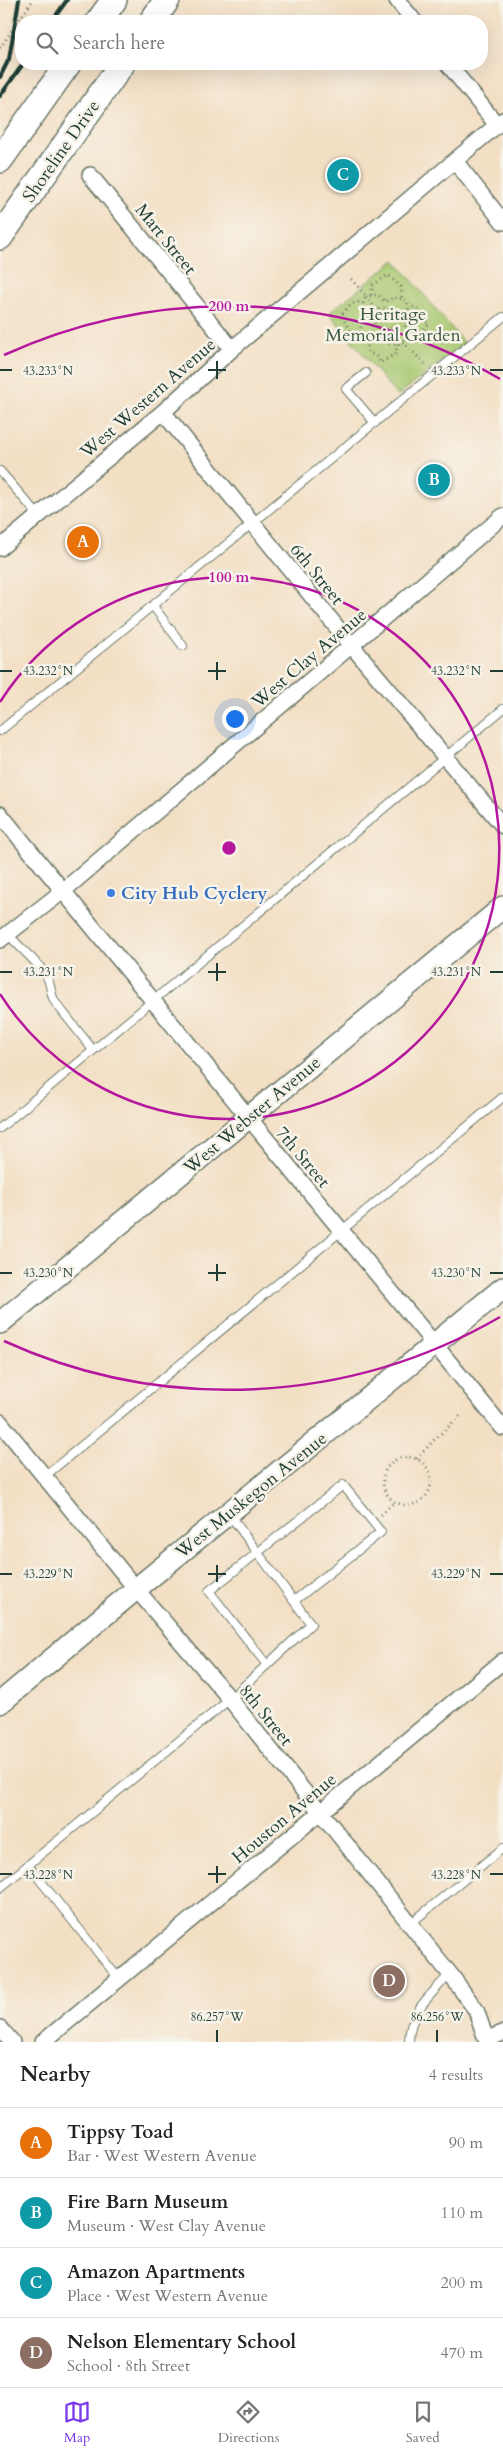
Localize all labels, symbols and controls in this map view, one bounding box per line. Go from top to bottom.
search box [15,15,488,70]
icon: search [33,29,61,57]
text: Search here [73,30,165,56]
street label: Shoreline Drive [17,95,106,208]
pin: C [327,156,359,194]
street label: Mart Street [129,198,202,280]
text: 200 m [209,296,250,316]
park label: Heritage Memorial Garden [325,302,462,348]
street label: West Western Avenue [74,332,222,465]
text: 43.233°N [23,363,74,379]
text: 43.233°N [431,363,482,379]
pin: B [418,461,450,499]
pin: A [67,523,99,561]
street label: 6th Street [284,538,349,611]
text: 100 m [209,567,250,587]
street label: West Clay Avenue [246,603,372,715]
text: 43.232°N [23,663,74,679]
text: 43.232°N [431,663,482,679]
your location [222,706,248,732]
centre of rings [220,839,238,857]
place label: City Hub Cyclery [121,881,268,906]
marker: City Hub Cyclery [105,887,117,899]
text: 43.231°N [23,964,74,980]
text: 43.231°N [431,964,482,980]
street label: West Webster Avenue [178,1051,326,1181]
street label: 7th Street [270,1121,336,1194]
text: 43.230°N [23,1265,74,1281]
text: 43.230°N [431,1265,482,1281]
street label: West Muskegon Avenue [169,1426,332,1565]
text: 43.229°N [23,1566,74,1582]
text: 43.229°N [431,1566,482,1582]
street label: 8th Street [233,1679,298,1752]
street label: Houston Avenue [227,1767,342,1870]
text: 43.228°N [23,1867,74,1883]
text: 43.228°N [431,1867,482,1883]
pin: D [373,1962,405,2000]
text: 86.257°W [190,2009,244,2025]
text: 86.256°W [410,2009,464,2025]
text: Nearby [20,2060,91,2089]
text: 4 results [429,2064,483,2086]
text: Tippsy Toad [67,2119,174,2145]
text: A [30,2132,42,2154]
text: 90 m [449,2132,483,2154]
text: Bar · West Western Avenue [67,2145,257,2167]
text: Fire Barn Museum [67,2189,228,2215]
text: B [30,2202,42,2224]
text: 110 m [441,2202,483,2224]
text: Museum · West Clay Avenue [67,2215,266,2237]
text: Amazon Apartments [67,2259,245,2285]
text: C [30,2272,42,2294]
text: 200 m [441,2272,483,2294]
text: Place · West Western Avenue [67,2285,268,2307]
text: Nelson Elementary School [67,2329,296,2355]
text: D [29,2342,43,2364]
text: 470 m [441,2342,483,2364]
text: School · 8th Street [67,2355,190,2377]
tab: Map [63,2398,91,2447]
tab: Directions [218,2398,279,2447]
tab: Saved [406,2398,440,2447]

